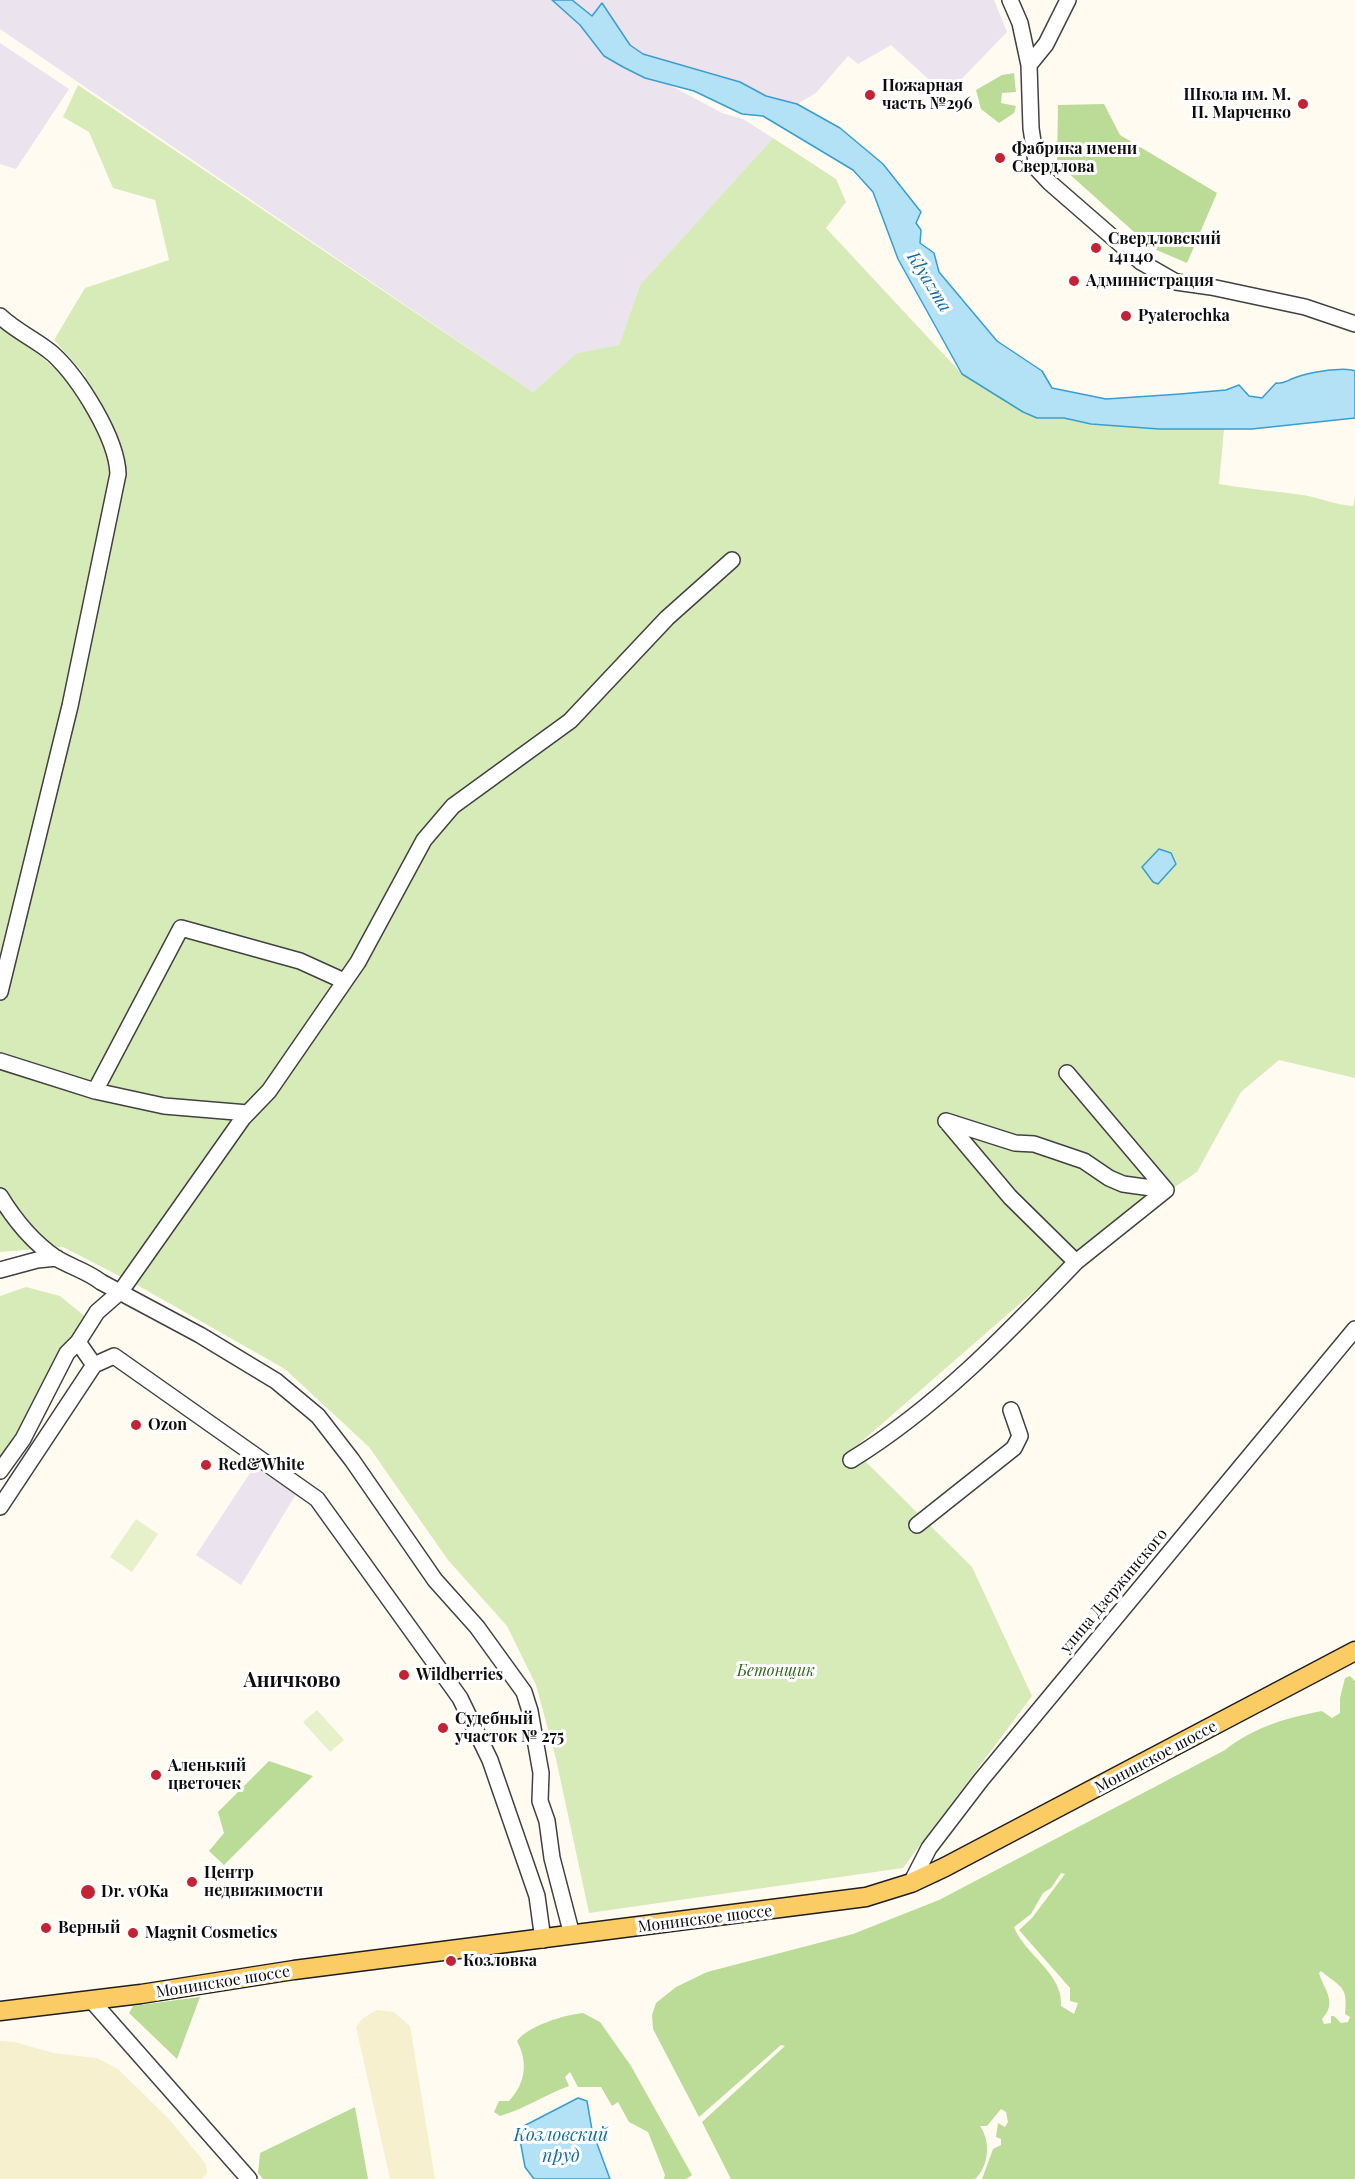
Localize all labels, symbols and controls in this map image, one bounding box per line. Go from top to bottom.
place label: Пожарная часть №296 [882,76,972,114]
place label: Школа им. М. П. Марченко [1183,85,1291,123]
marker: Пожарная часть №296 [863,88,877,102]
marker: Школа им. М. П. Марченко [1296,97,1310,111]
place label: Фабрика имени Свердлова [1012,139,1137,177]
marker: Фабрика имени Свердлова [993,151,1007,165]
place label: Свердловский 141140 [1108,229,1221,267]
marker: Свердловский 141140 [1089,241,1103,255]
water label: Klyazma [902,248,956,316]
place label: Администрация [1086,271,1214,291]
marker: Администрация [1067,274,1081,288]
place label: Pyaterochka [1138,306,1230,326]
marker: Pyaterochka [1119,309,1133,323]
place label: Ozon [148,1415,187,1435]
marker: Ozon [129,1418,143,1432]
place label: Red&White [218,1455,305,1475]
marker: Red&White [199,1458,213,1472]
street label: улица Дзержинского [1056,1525,1172,1657]
park label: Бетонщик [737,1661,815,1681]
place label: Wildberries [416,1665,503,1685]
marker: Wildberries [397,1668,411,1682]
district label: Аничково [243,1669,341,1693]
place label: Судебный участок № 275 [455,1709,564,1747]
street label: Монинское шоссе [1092,1717,1220,1797]
marker: Судебный участок № 275 [436,1721,450,1735]
place label: Аленький цветочек [168,1756,246,1794]
marker: Аленький цветочек [149,1768,163,1782]
place label: Центр недвижимости [204,1863,323,1901]
marker: Центр недвижимости [185,1875,199,1889]
place label: Dr. vOKa [101,1882,169,1902]
marker: Dr. vOKa [79,1883,97,1901]
street label: Монинское шоссе [637,1901,773,1937]
place label: Верный [58,1918,120,1938]
marker: Верный [39,1921,53,1935]
place label: Magnit Cosmetics [145,1923,277,1943]
marker: Magnit Cosmetics [126,1926,140,1940]
place label: Козловка [463,1951,537,1971]
marker: Козловка [444,1954,458,1968]
street label: Монинское шоссе [155,1962,291,2002]
water label: Козловский пруд [514,2124,608,2166]

